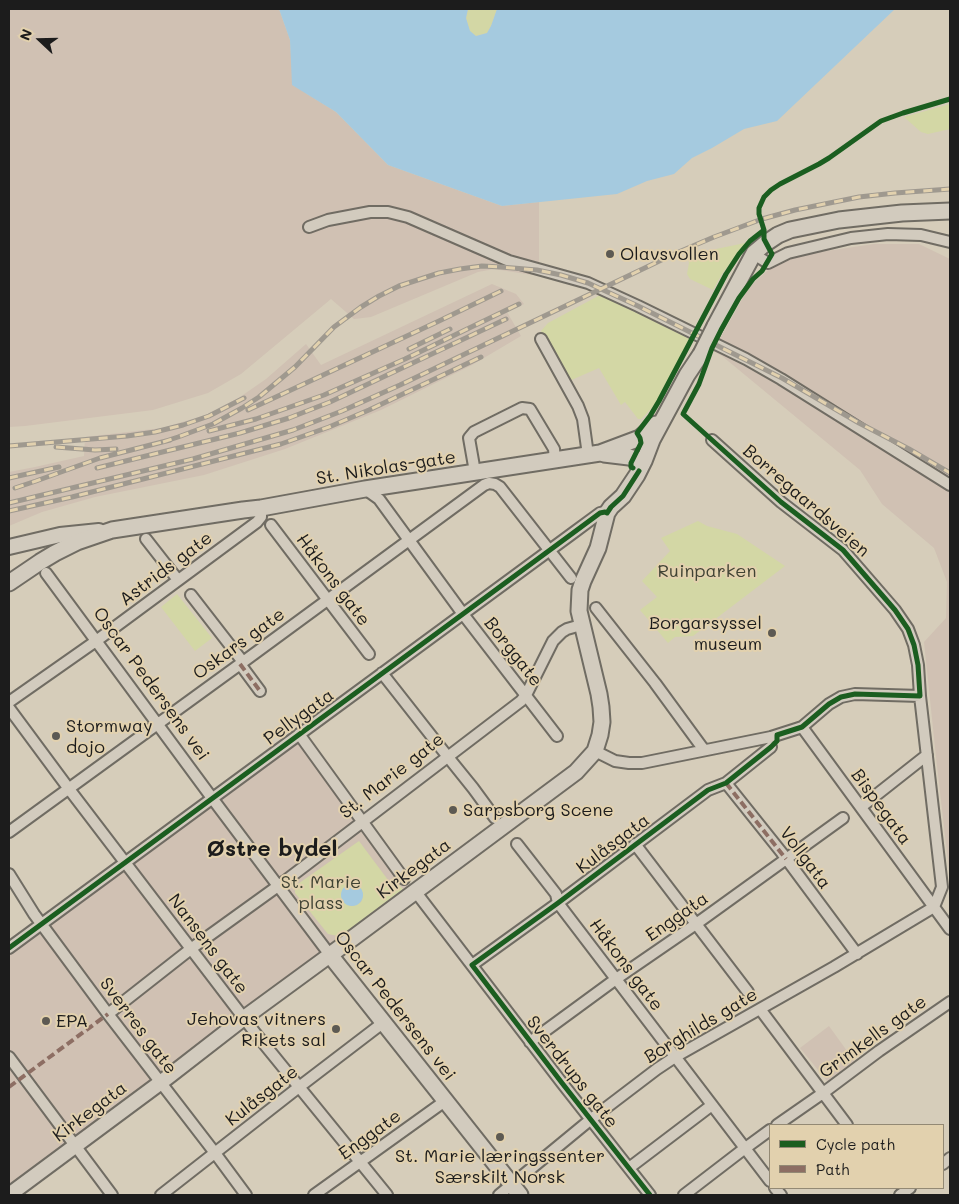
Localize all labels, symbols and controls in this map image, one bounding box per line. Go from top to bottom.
north arrow [15,15,65,65]
text: N [15,26,36,43]
place label: Olavsvollen [620,243,719,265]
marker: Olavsvollen [604,248,616,260]
street label: Borregaardsveien [738,440,874,562]
street label: St. Nikolas-gate [315,446,457,490]
street label: Astrids gate [115,527,217,611]
street label: Håkons gate [291,530,375,630]
park label: Ruinparken [658,560,756,582]
street label: Oscar Pedersens vei [88,603,214,765]
street label: Oskars gate [189,604,289,684]
place label: Borgarsyssel museum [649,612,762,654]
street label: Borggate [479,613,547,691]
marker: Borgarsyssel museum [766,627,778,639]
street label: Pellygata [260,684,338,750]
place label: Stormway dojo [66,715,153,758]
street label: St. Marie gate [335,728,449,824]
marker: Stormway dojo [50,730,62,742]
street label: Bispegata [846,765,916,849]
place label: Sarpsborg Scene [463,799,614,821]
marker: Sarpsborg Scene [447,804,459,816]
street label: Kulåsgata [572,809,654,879]
street label: Vollgata [775,823,835,893]
street label: Kirkegata [373,834,455,904]
district label: Østre bydel [207,836,337,862]
park label: St. Marie plass [281,871,361,914]
street label: Enggata [642,888,712,946]
street label: Nansens gate [163,890,253,998]
street label: Håkons gate [584,915,668,1015]
street label: Oscar Pedersens vei [330,927,460,1085]
street label: Sverres gate [95,973,181,1079]
street label: Borghilds gate [641,984,761,1068]
street label: Grimkells gate [815,991,931,1083]
place label: Jehovas vitners Rikets sal [187,1008,326,1050]
place label: EPA [56,1010,88,1032]
street label: Sverdrups gate [521,1012,623,1132]
marker: EPA [40,1015,52,1027]
marker: Jehovas vitners Rikets sal [330,1023,342,1035]
street label: Kulåsgate [221,1061,303,1131]
street label: Kirkegata [49,1077,131,1147]
street label: Enggate [335,1105,405,1165]
legend [769,1124,944,1189]
marker: St. Marie læringssenter Særskilt Norsk [494,1131,506,1143]
text: Cycle path [816,1134,895,1154]
place label: St. Marie læringssenter Særskilt Norsk [395,1145,605,1188]
text: Path [816,1159,850,1179]

